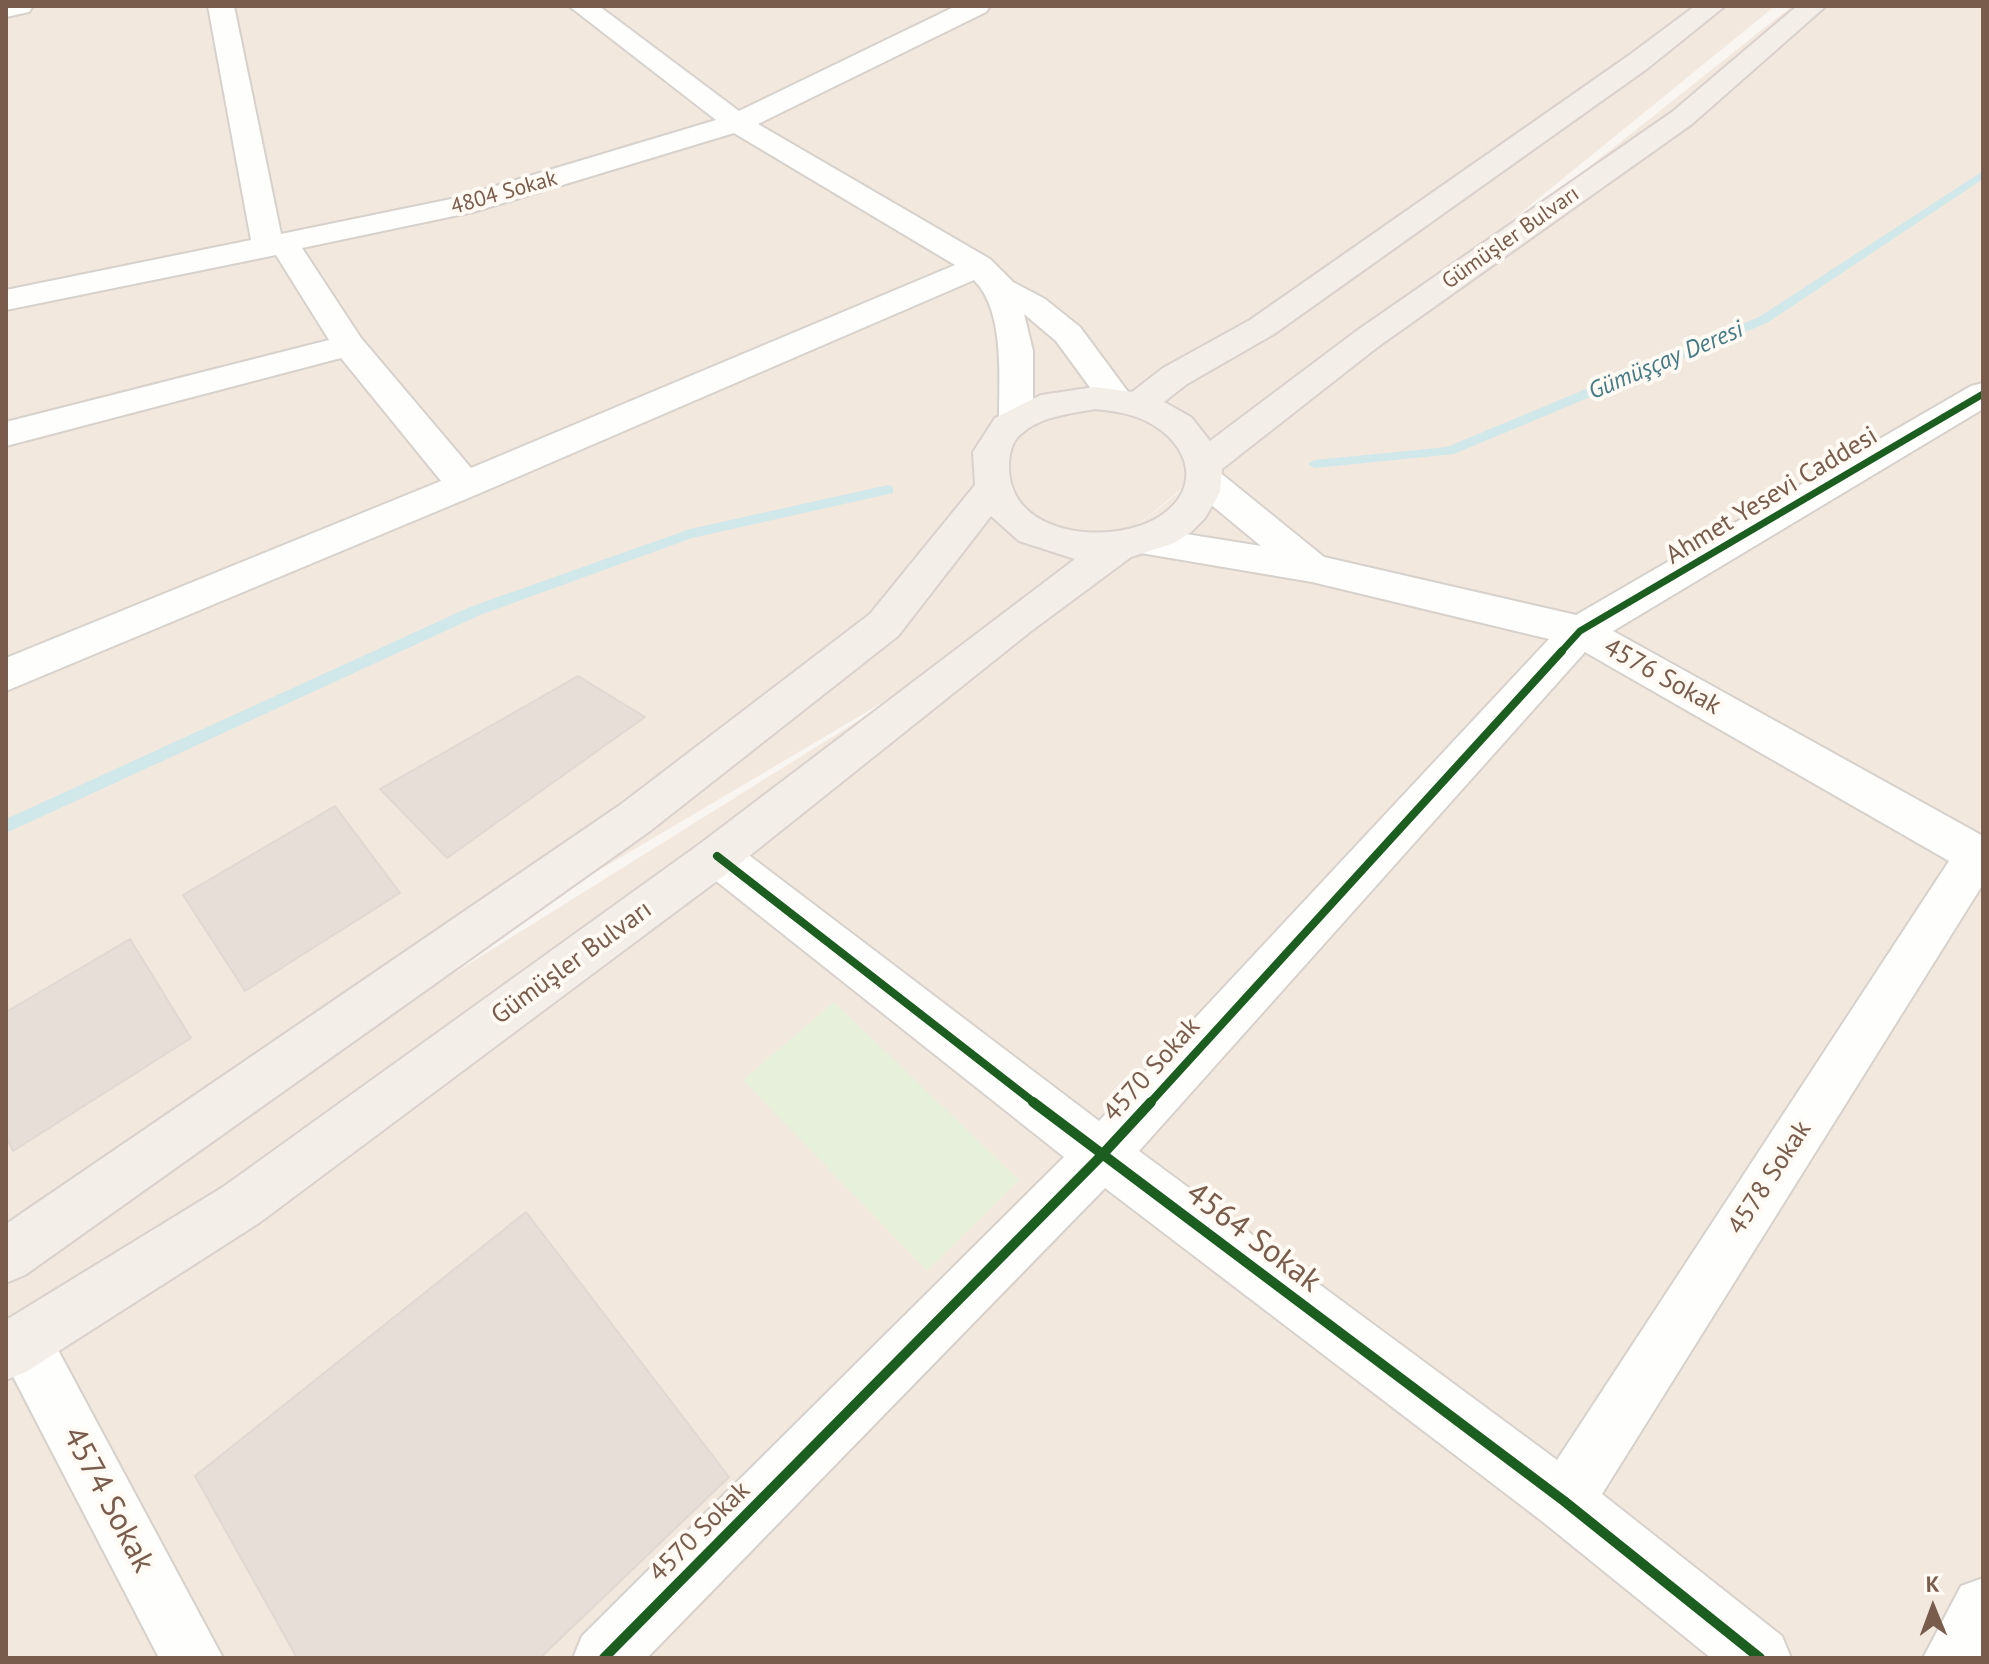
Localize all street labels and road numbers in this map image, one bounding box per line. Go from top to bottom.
street label: 4804 Sokak [448,165,560,221]
street label: Gümüşler Bulvarı [1437,181,1585,295]
street label: Ahmet Yesevi Caddesi [1660,420,1884,572]
street label: 4576 Sokak [1598,632,1726,722]
street label: Gümüşler Bulvarı [486,894,658,1032]
street label: 4570 Sokak [1097,1012,1207,1128]
street label: 4578 Sokak [1722,1115,1818,1241]
street label: 4564 Sokak [1178,1175,1328,1301]
street label: 4574 Sokak [54,1421,162,1579]
street label: 4570 Sokak [643,1475,757,1589]

